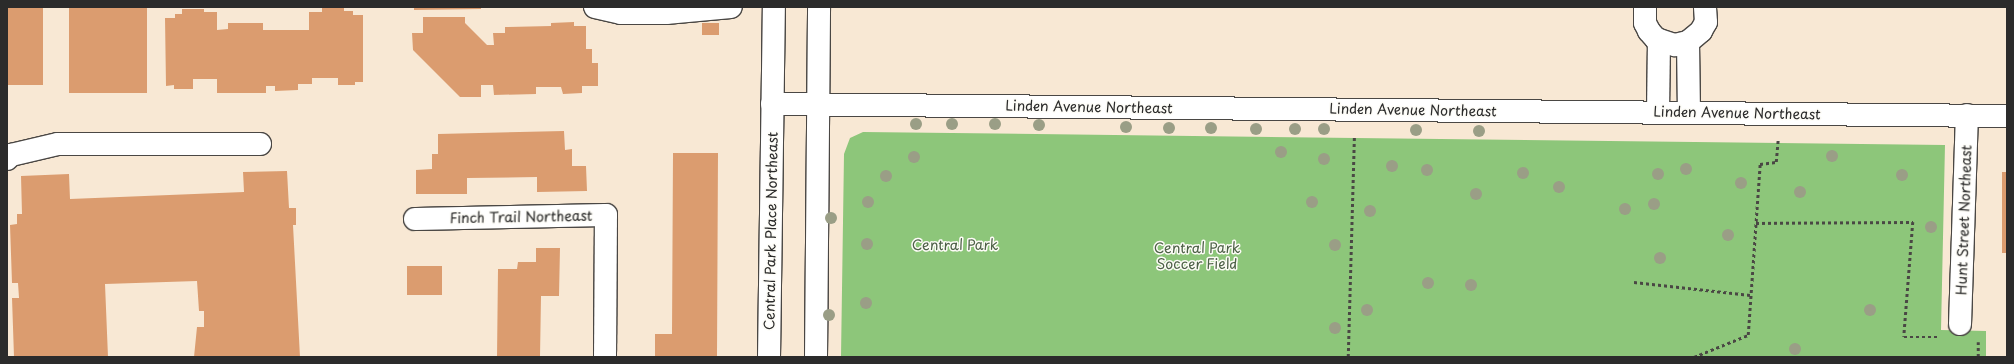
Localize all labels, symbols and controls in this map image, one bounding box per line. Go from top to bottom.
street label: Linden Avenue Northeast [1005,97,1173,117]
street label: Linden Avenue Northeast [1329,100,1497,120]
street label: Linden Avenue Northeast [1653,103,1821,123]
street label: Central Park Place Northeast [761,132,781,330]
street label: Hunt Street Northeast [1953,144,1975,296]
street label: Finch Trail Northeast [449,207,593,227]
park label: Central Park [912,237,998,253]
park label: Central Park Soccer Field [1154,240,1240,272]

